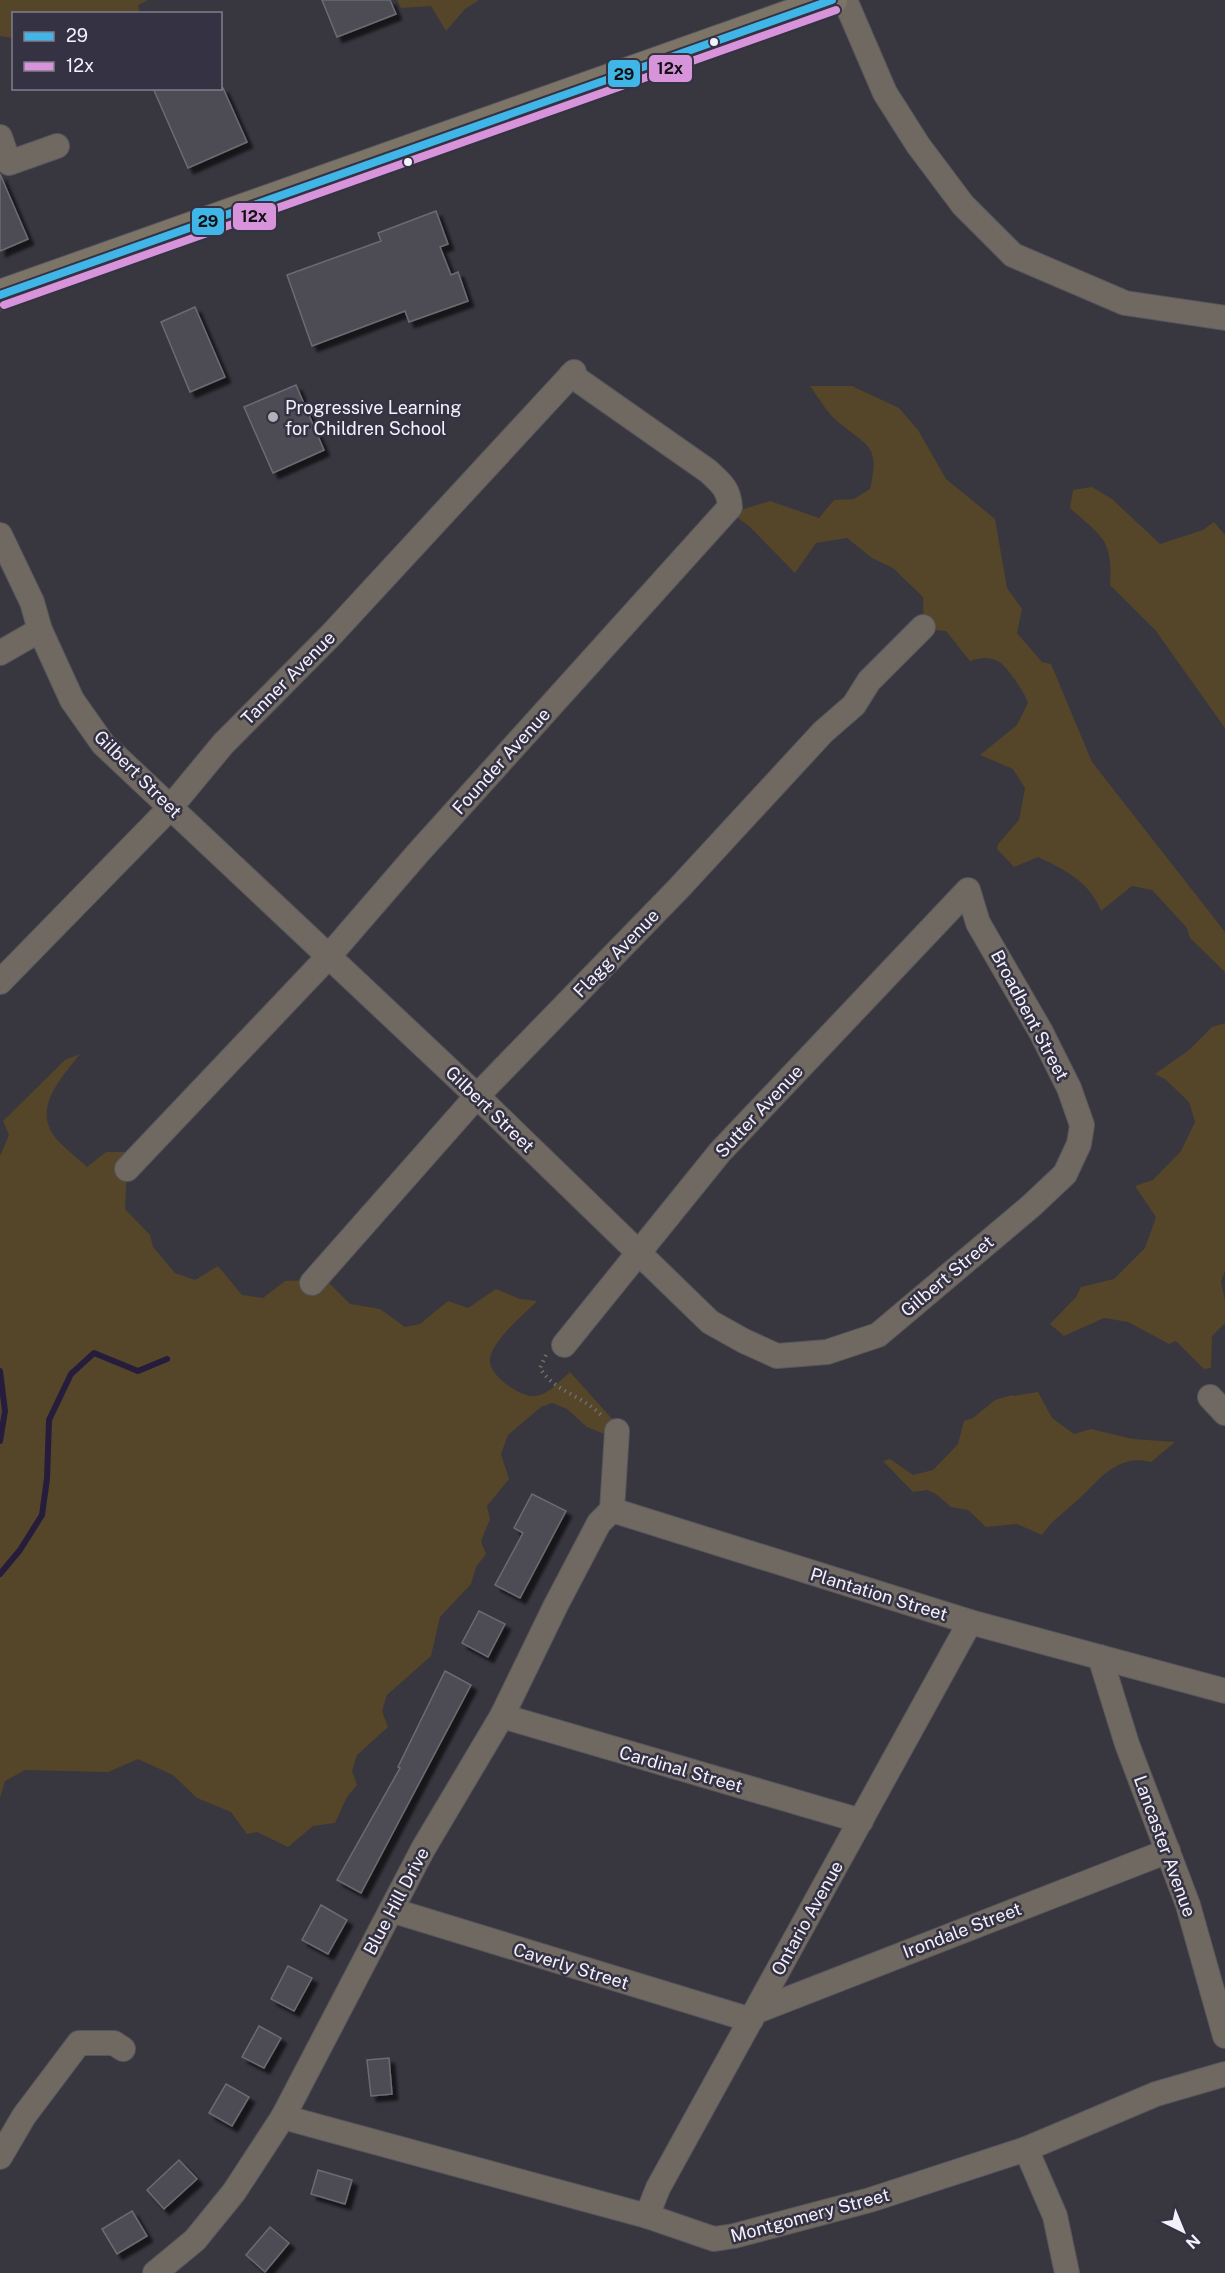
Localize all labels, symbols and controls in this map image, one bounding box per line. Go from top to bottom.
legend [12,12,222,90]
text: 29 [66,25,88,46]
unlabelled marker [708,36,720,48]
line badge: 12x [648,54,693,83]
text: 12x [66,55,94,76]
line badge: 29 [607,59,641,88]
text: 12x [657,59,684,78]
text: 29 [614,65,634,84]
unlabelled marker [402,156,414,168]
line badge: 12x [232,202,277,231]
line badge: 29 [191,207,225,236]
text: 12x [241,207,268,226]
text: 29 [198,212,218,231]
place label: Progressive Learning for Children School [285,397,461,439]
marker: Progressive Learning for Children School [266,410,280,424]
street label: Tanner Avenue [237,627,339,729]
street label: Founder Avenue [448,704,554,818]
street label: Gilbert Street [90,726,186,822]
street label: Flagg Avenue [569,905,663,1001]
street label: Broadbent Street [987,946,1073,1084]
street label: Sutter Avenue [711,1060,807,1162]
street label: Gilbert Street [441,1062,539,1156]
street label: Gilbert Street [896,1231,998,1321]
street label: Plantation Street [808,1563,950,1625]
street label: Cardinal Street [617,1741,745,1797]
street label: Lancaster Avenue [1130,1772,1200,1920]
street label: Blue Hill Drive [359,1844,433,1958]
street label: Ontario Avenue [767,1857,847,1979]
street label: Irondale Street [900,1898,1024,1962]
street label: Caverly Street [511,1938,631,1994]
street label: Montgomery Street [728,2184,892,2246]
north arrow [1153,2201,1213,2261]
text: N [1182,2230,1204,2253]

